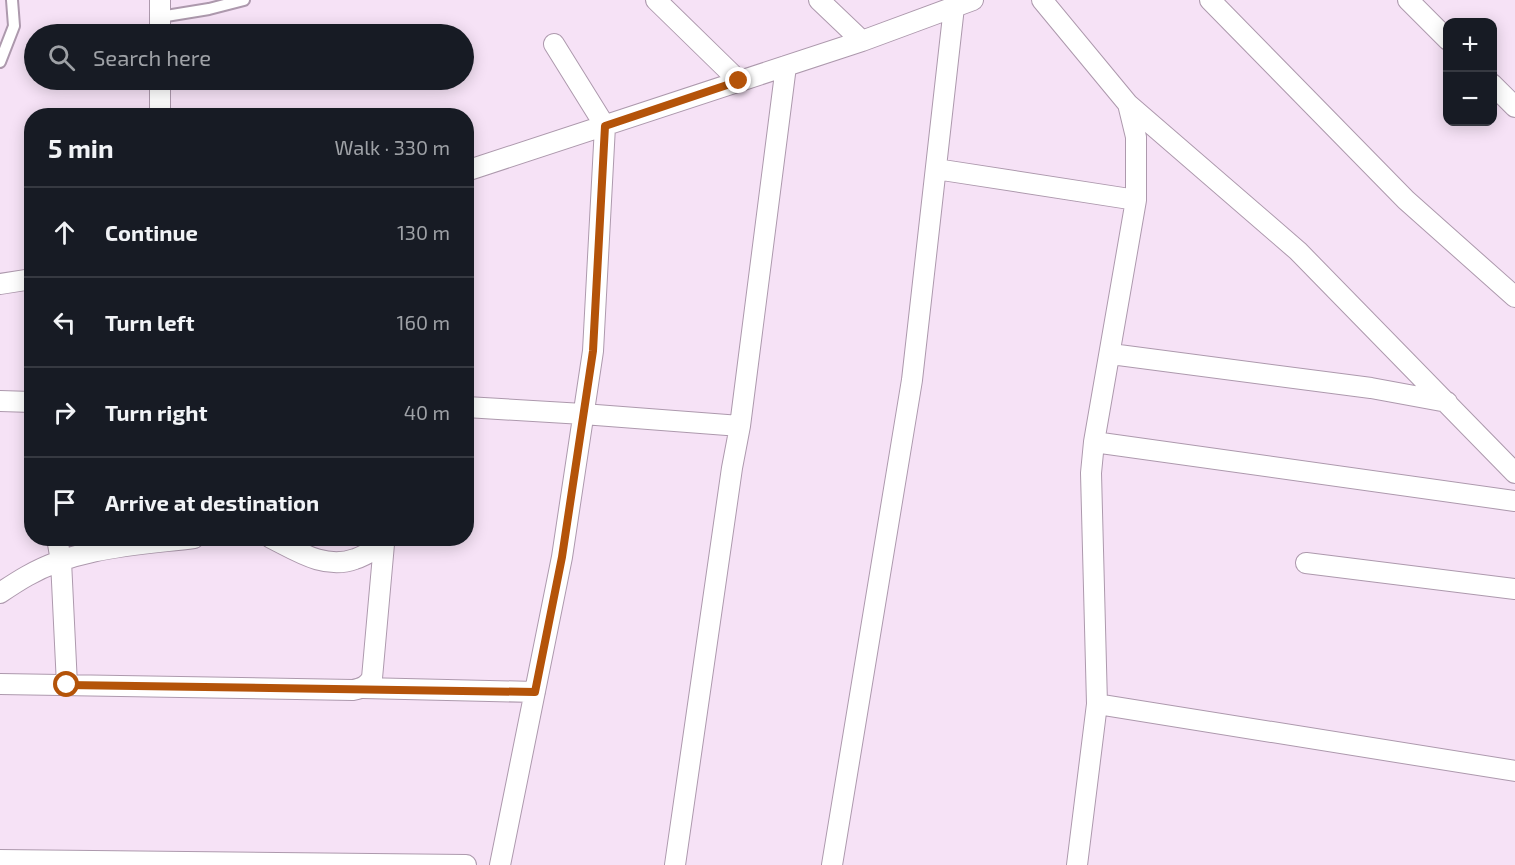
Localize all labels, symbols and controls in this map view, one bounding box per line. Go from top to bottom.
map controls [1443,18,1497,126]
button: + [1443,18,1497,72]
search box [24,24,474,90]
icon: search [45,41,78,74]
text: Search here [93,44,211,70]
route end [725,67,751,93]
button: − [1443,72,1497,126]
text: 5 min [48,132,114,163]
text: Walk · 330 m [334,135,450,159]
icon: ahead [48,216,81,249]
text: Continue [105,219,198,245]
text: 130 m [397,220,450,244]
icon: left [48,306,81,339]
text: Turn left [105,309,194,335]
text: 160 m [397,310,450,334]
icon: right [48,396,81,429]
text: Turn right [105,399,207,425]
text: 40 m [404,400,450,424]
icon: arrive [48,486,81,519]
text: Arrive at destination [105,489,319,515]
route start [53,671,79,697]

